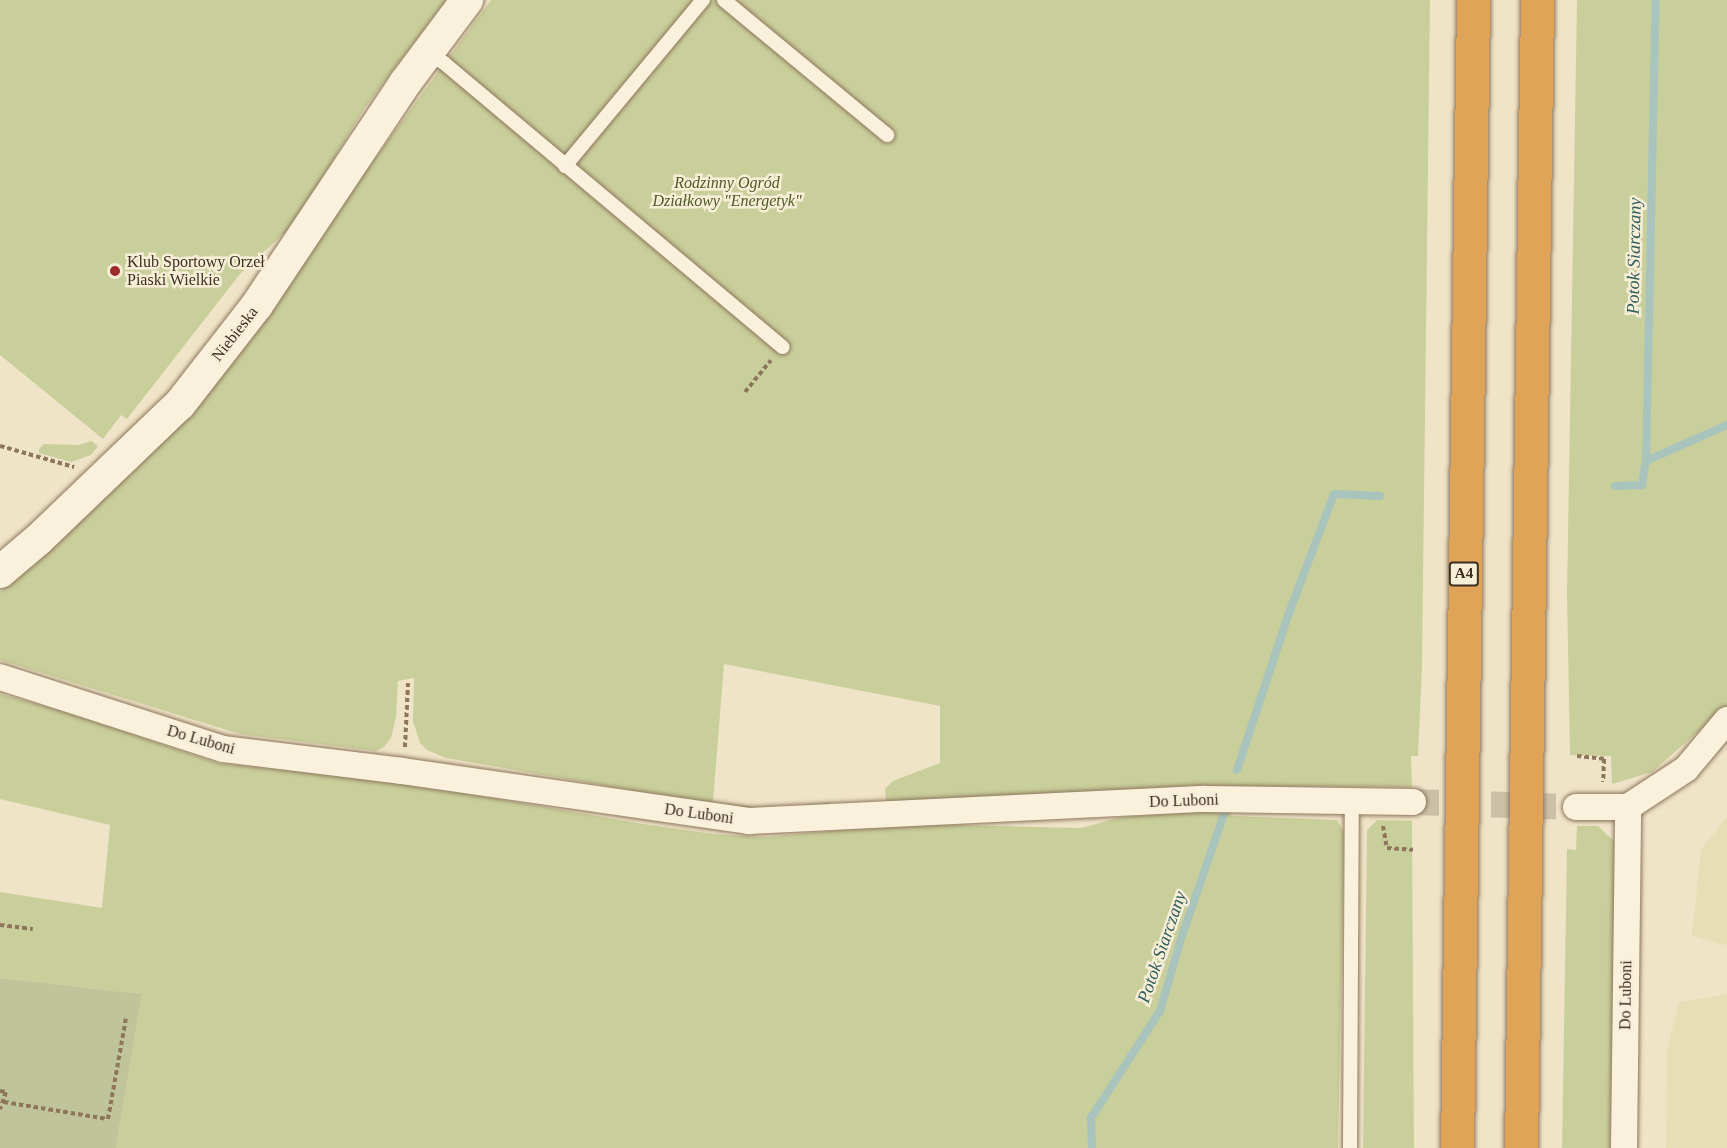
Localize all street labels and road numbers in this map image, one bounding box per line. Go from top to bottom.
street label: Niebieska [208,303,262,365]
road number: A4 [1448,562,1480,586]
street label: Do Luboni [165,721,237,759]
street label: Do Luboni [1149,790,1219,812]
street label: Do Luboni [663,800,735,828]
street label: Do Luboni [1616,960,1636,1030]

